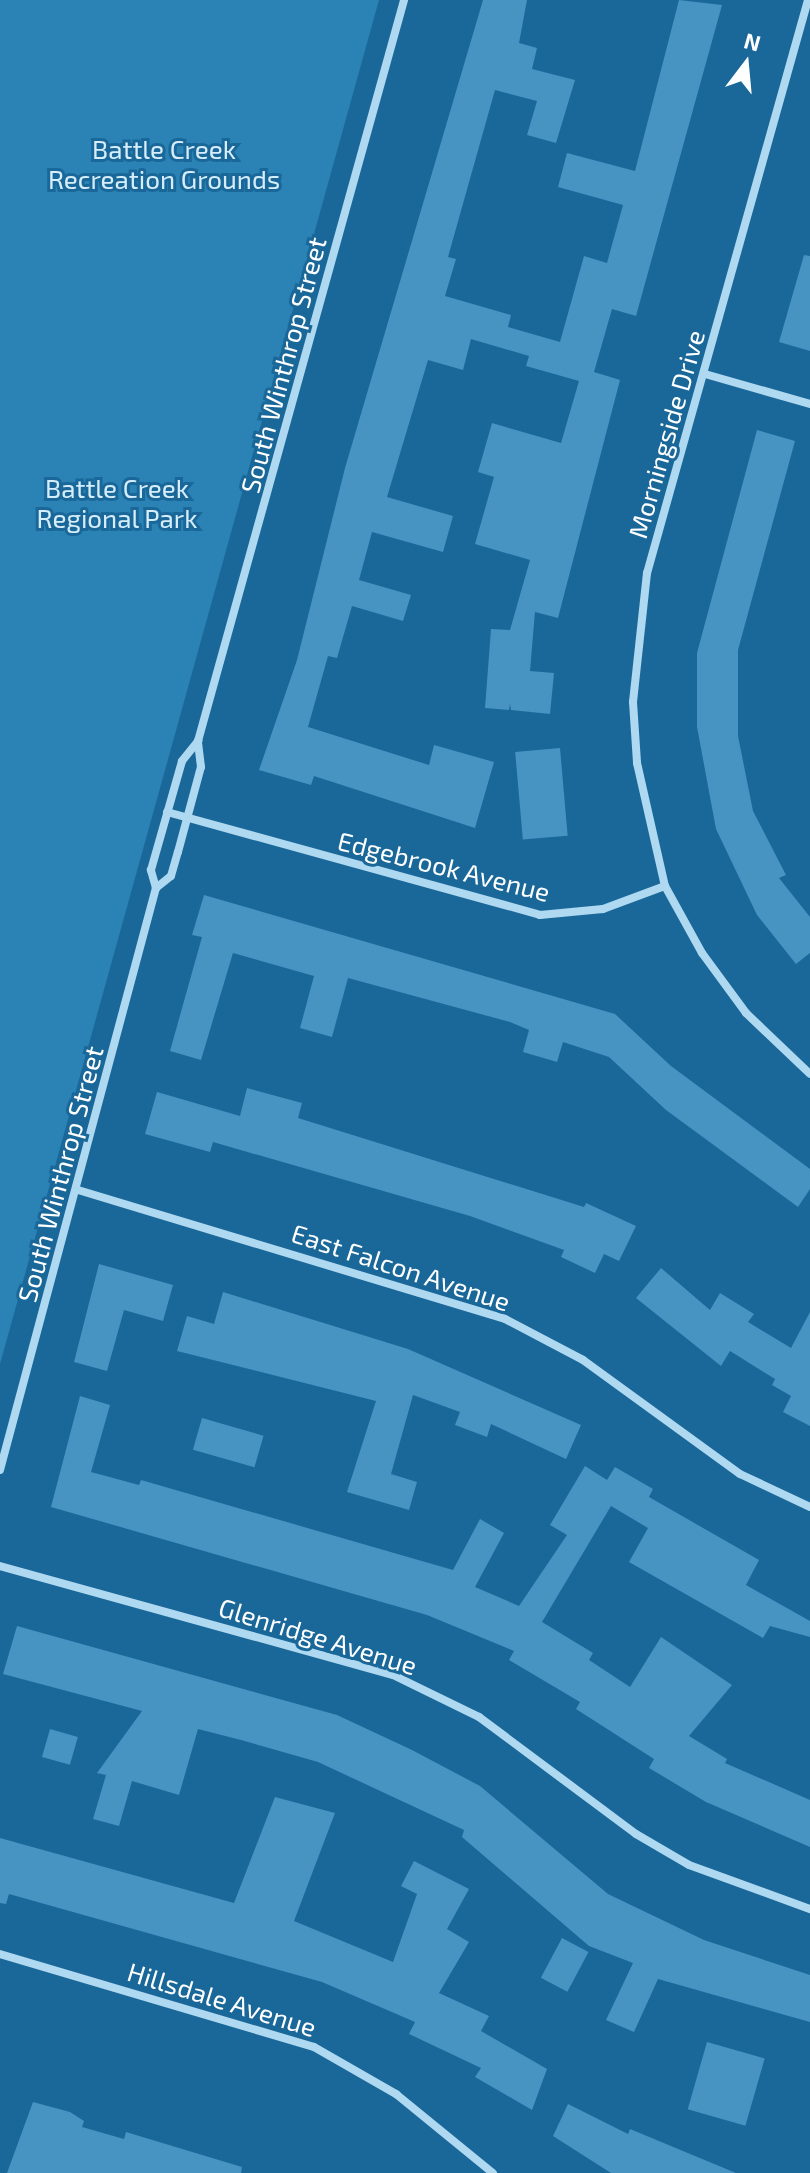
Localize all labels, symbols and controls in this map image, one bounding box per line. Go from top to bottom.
north arrow [706,24,786,104]
text: N [741,26,764,56]
park label: Battle Creek Recreation Grounds [48,133,280,194]
street label: South Winthrop Street [234,233,332,497]
street label: Morningside Drive [621,326,711,542]
park label: Battle Creek Regional Park [36,472,198,534]
street label: Edgebrook Avenue [334,824,554,908]
street label: South Winthrop Street [11,1042,109,1306]
street label: East Falcon Avenue [288,1217,514,1317]
street label: Glenridge Avenue [215,1591,421,1681]
street label: Hillsdale Avenue [124,1955,320,2043]

